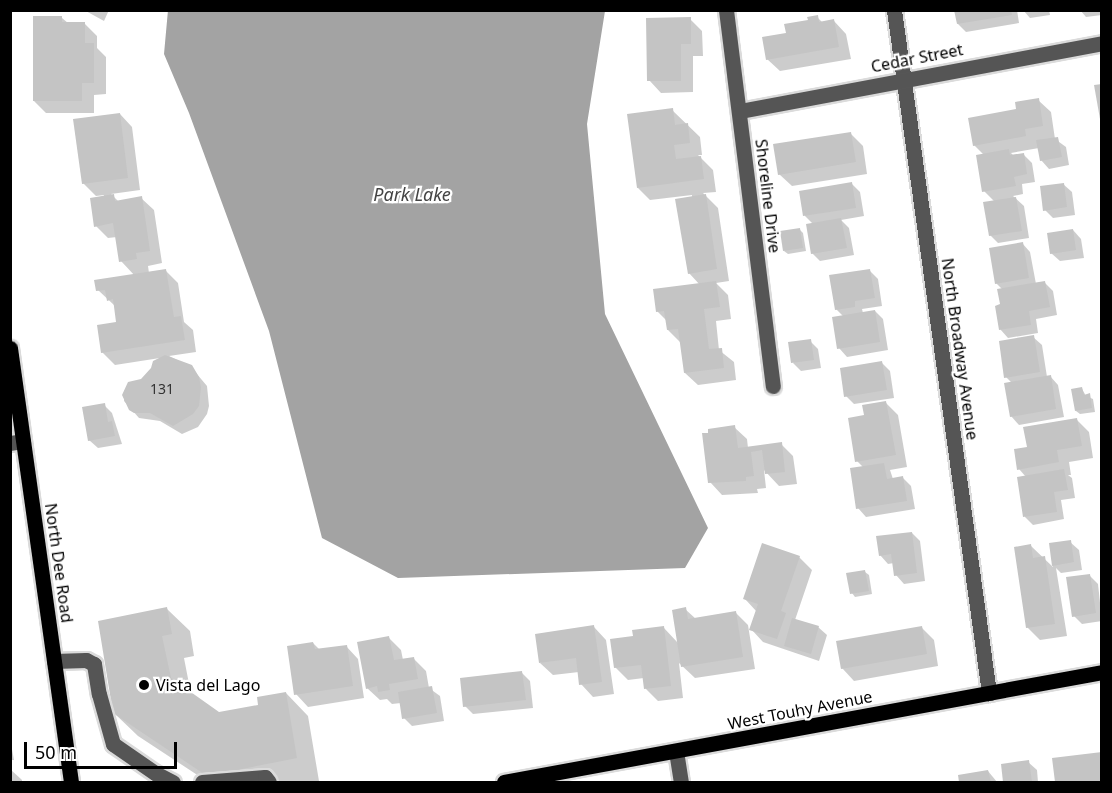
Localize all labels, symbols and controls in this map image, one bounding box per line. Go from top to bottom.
street label: Cedar Street [869,40,965,76]
street label: Shoreline Drive [751,138,785,254]
water label: Park Lake [373,183,451,205]
street label: North Broadway Avenue [938,257,982,441]
house number: 131 [150,381,174,397]
street label: North Dee Road [41,502,77,624]
place label: Vista del Lago [156,675,260,695]
marker: Vista del Lago [137,678,151,692]
street label: West Touhy Avenue [726,687,874,733]
scale bar [27,730,180,768]
text: 50 m [35,740,77,764]

